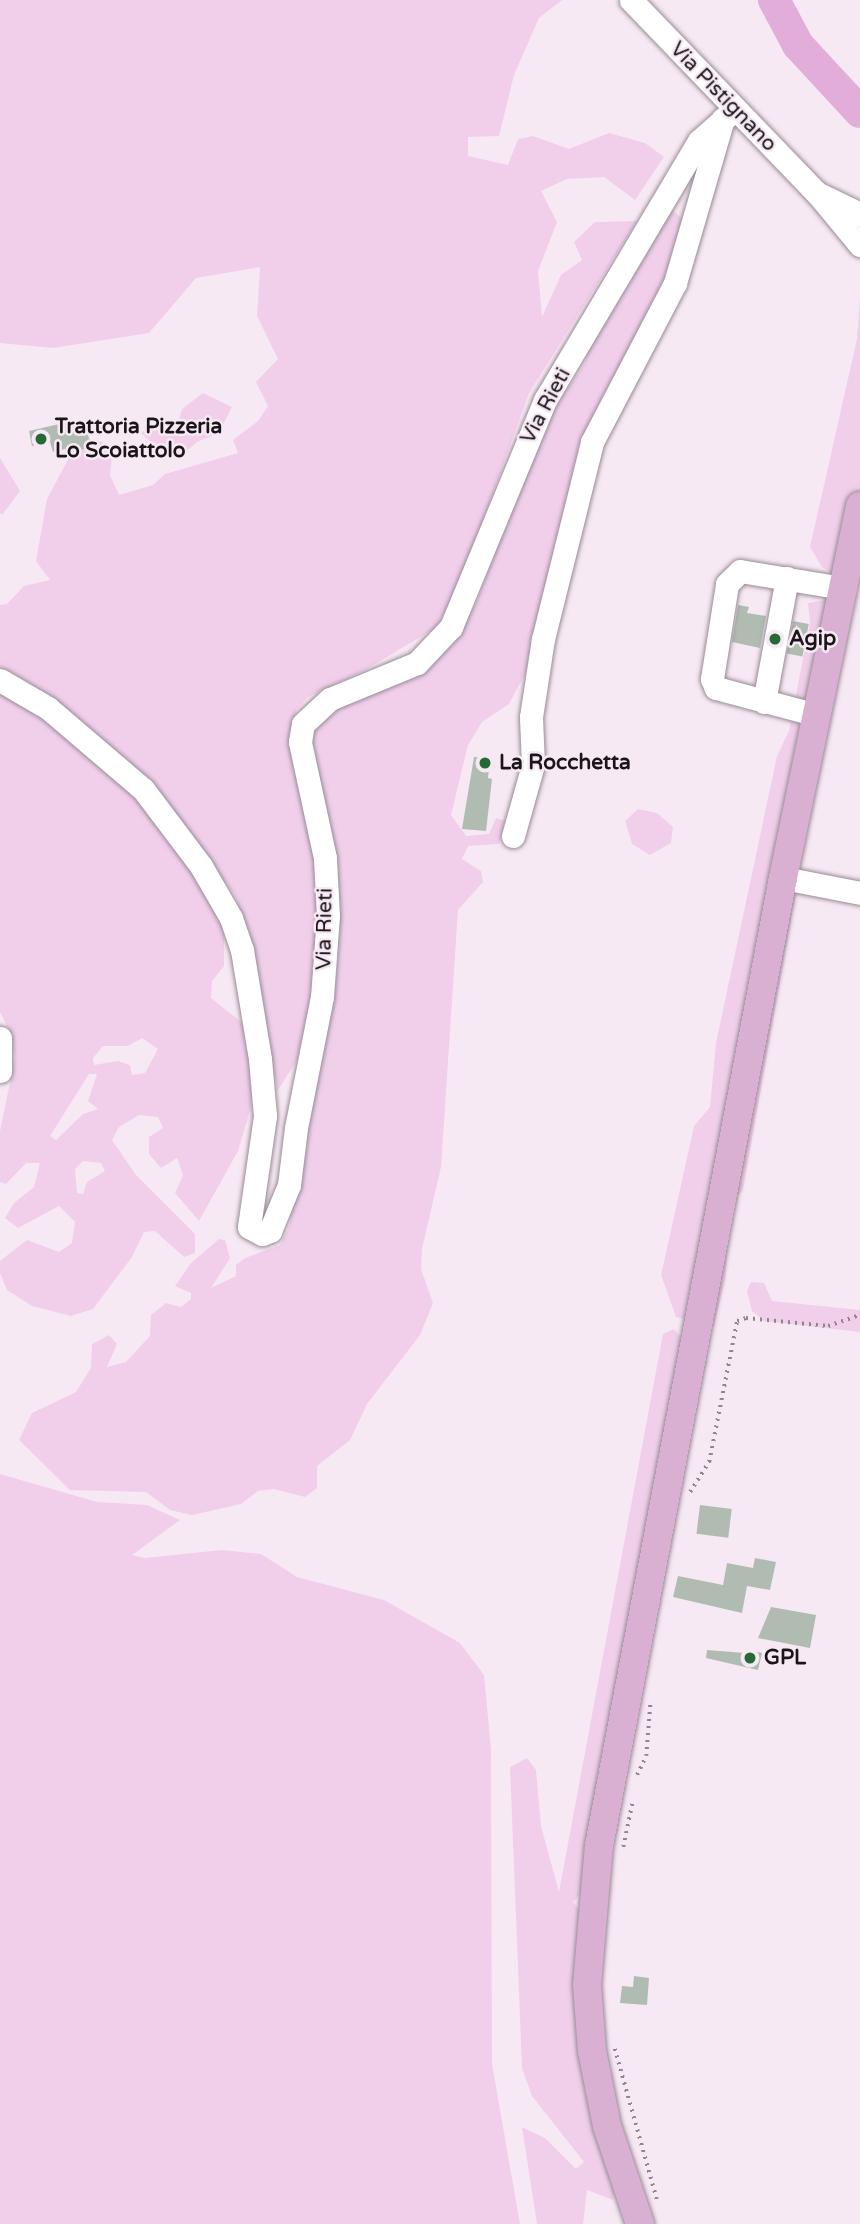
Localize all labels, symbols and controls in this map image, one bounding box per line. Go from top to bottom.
street label: Via Pistignano [664,37,782,157]
street label: Via Rieti [516,364,576,448]
place label: Trattoria Pizzeria Lo Scoiattolo [55,414,222,464]
marker: Trattoria Pizzeria Lo Scoiattolo [33,431,49,447]
place label: Agip [789,626,836,652]
marker: Agip [767,631,783,647]
place label: La Rocchetta [499,750,631,776]
marker: La Rocchetta [477,755,493,771]
street label: Via Rieti [312,888,338,970]
place label: GPL [764,1645,806,1671]
marker: GPL [742,1650,758,1666]

